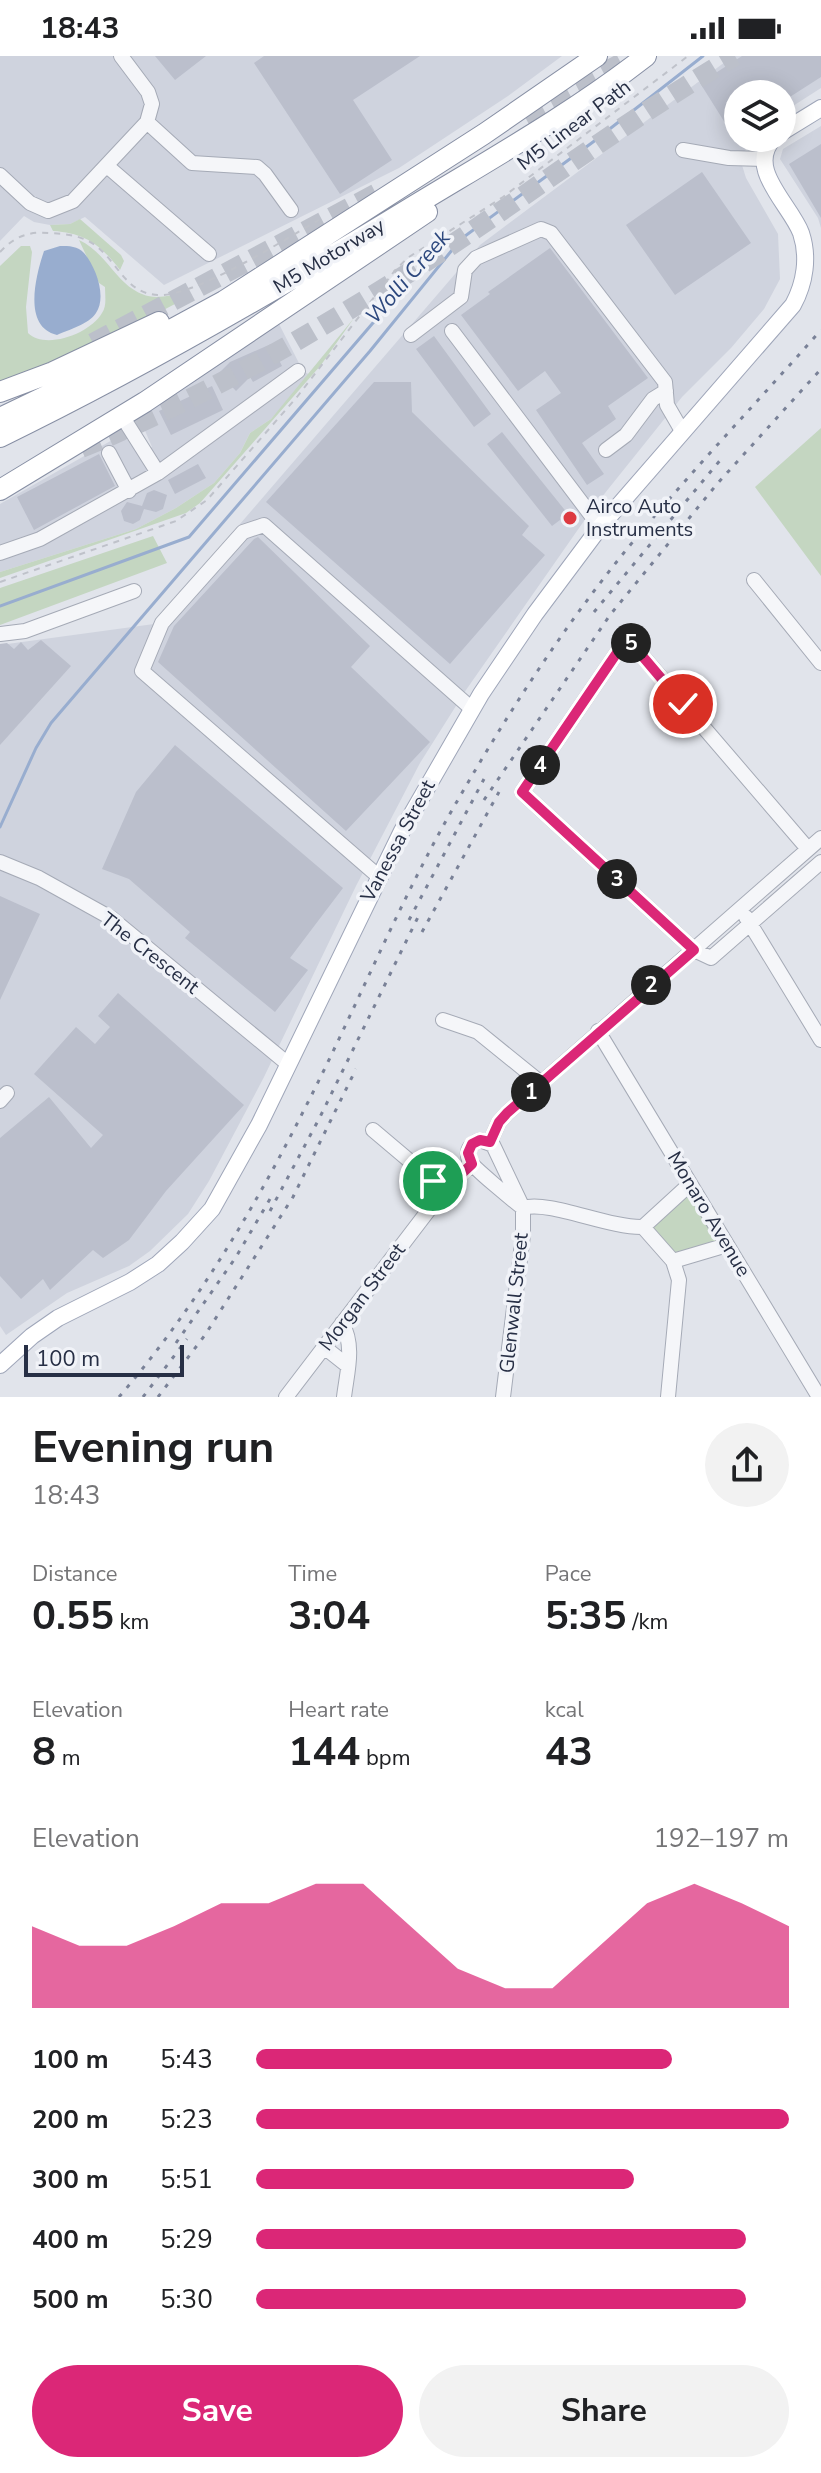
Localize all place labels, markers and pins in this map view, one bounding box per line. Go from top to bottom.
place label: Airco Auto Instruments [586,493,693,543]
marker: Airco Auto Instruments [561,509,579,527]
pin: 5 [611,623,651,663]
pin [649,670,717,738]
pin: 4 [520,745,560,785]
pin: 3 [597,859,637,899]
pin: 2 [631,965,671,1005]
pin: 1 [511,1072,551,1112]
pin [399,1147,467,1215]

